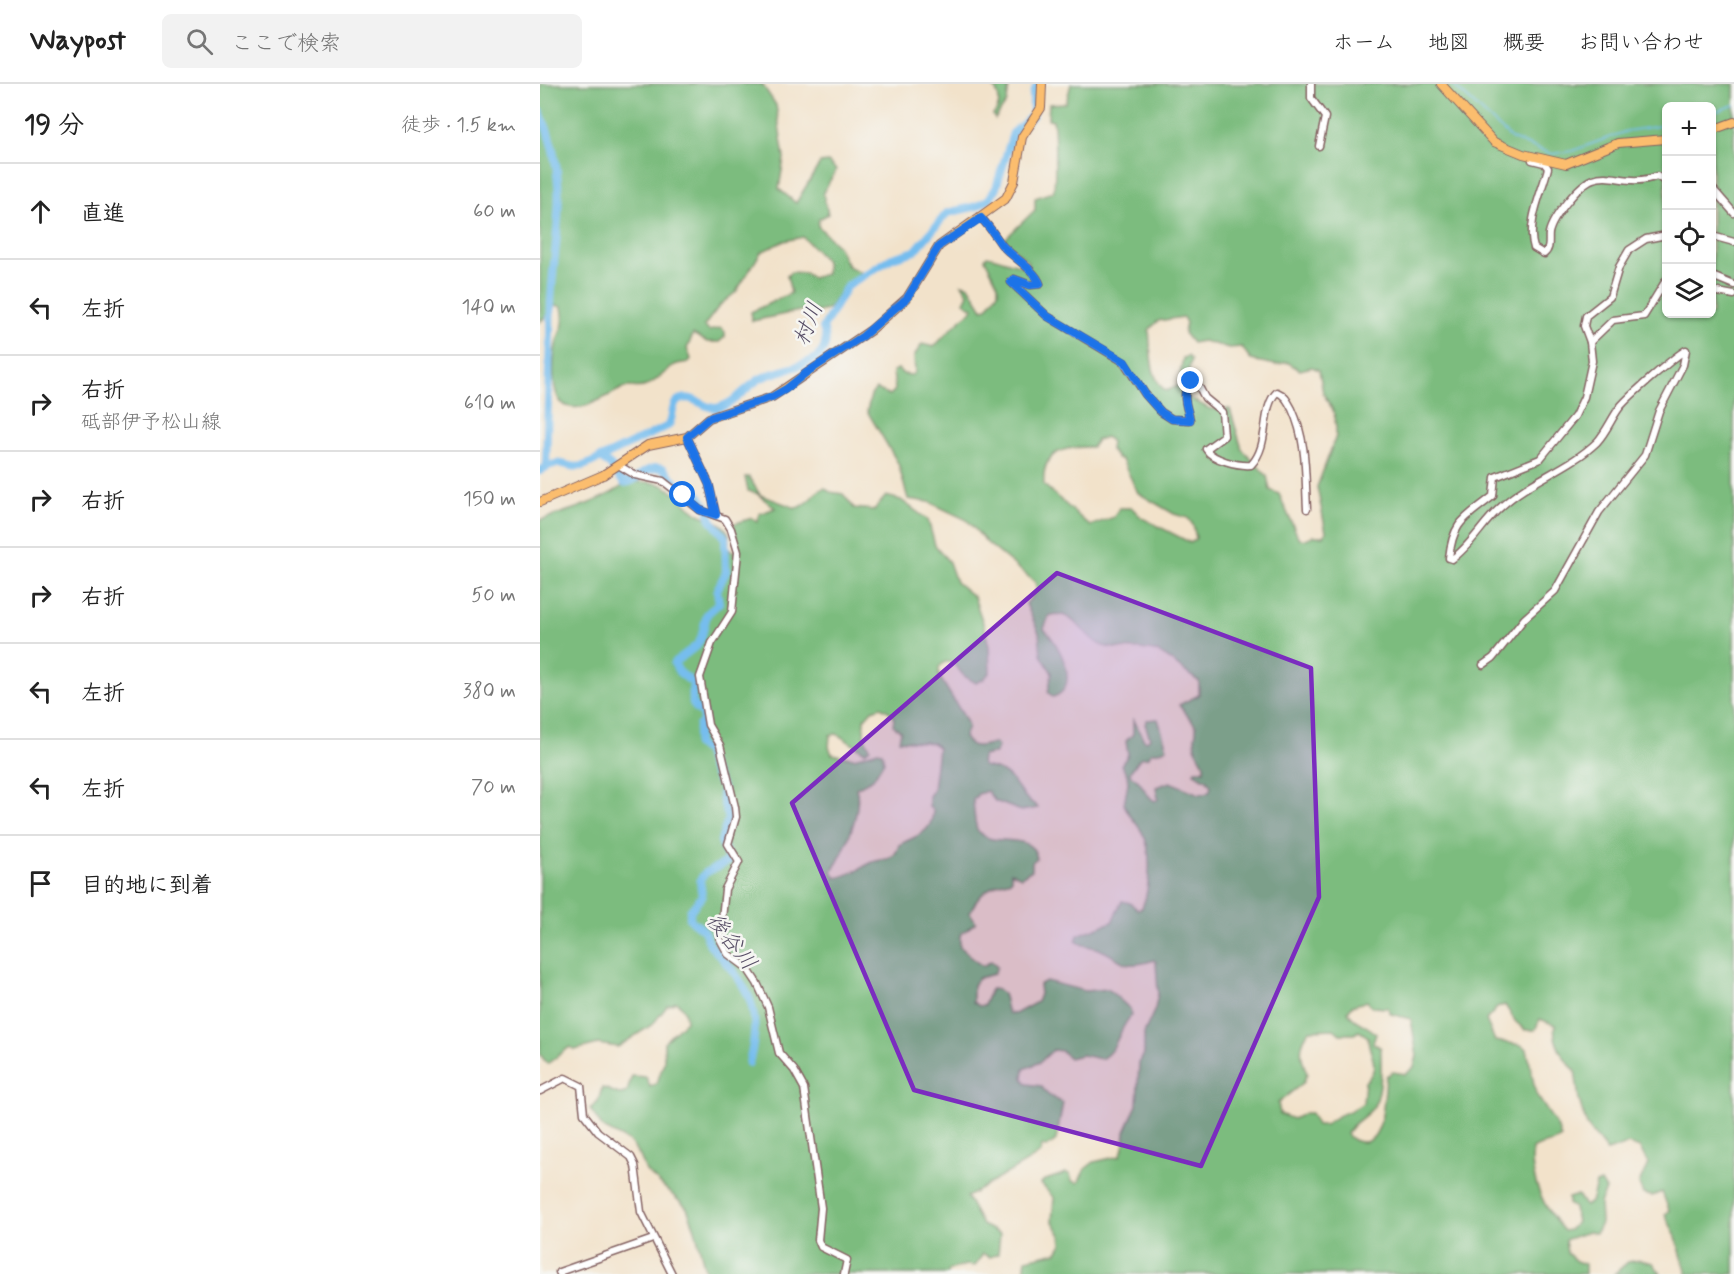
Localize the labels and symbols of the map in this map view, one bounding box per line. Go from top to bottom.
water label: 村川 [788,298,830,350]
route end [1177,367,1203,393]
route start [669,481,695,507]
water label: 後谷川 [700,907,762,977]

